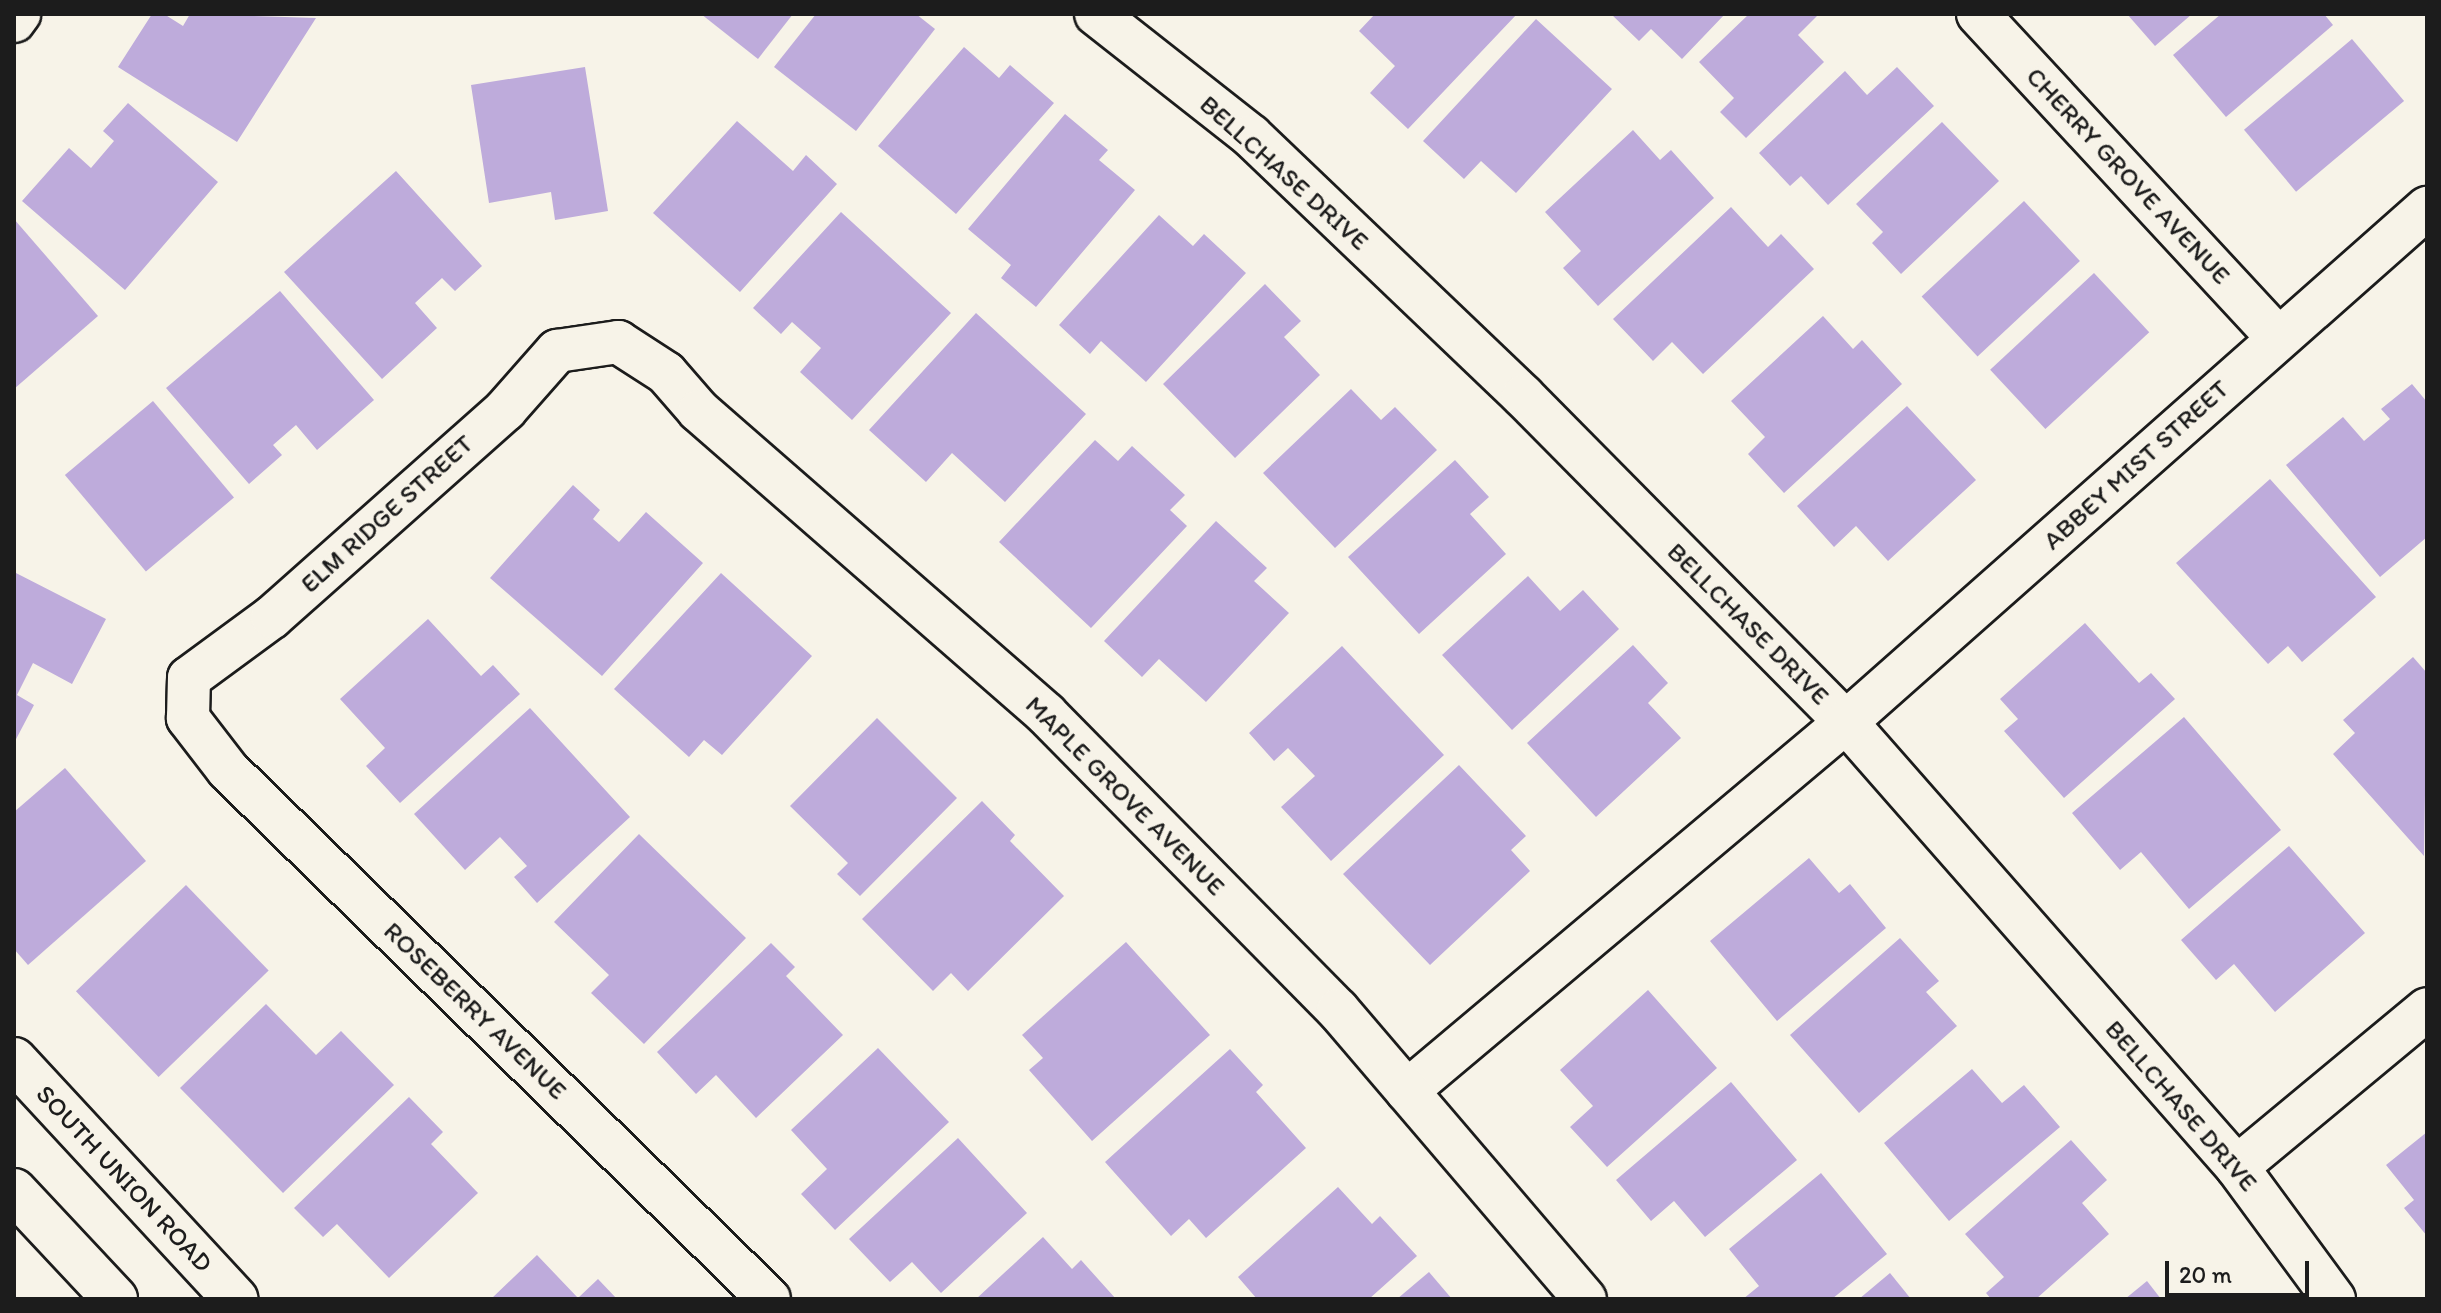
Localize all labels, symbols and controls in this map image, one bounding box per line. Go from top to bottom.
street label: CHERRY GROVE AVENUE [2019,61,2237,291]
street label: BELLCHASE DRIVE [1193,89,1375,257]
street label: ABBEY MIST STREET [2037,373,2235,557]
street label: ELM RIDGE STREET [294,428,480,600]
street label: BELLCHASE DRIVE [1660,536,1836,712]
street label: MAPLE GROVE AVENUE [1019,690,1231,902]
street label: ROSEBERRY AVENUE [377,916,573,1106]
street label: BELLCHASE DRIVE [2098,1014,2264,1198]
street label: SOUTH UNION ROAD [31,1080,217,1278]
scale bar [2169,1245,2313,1295]
text: 20 m [2179,1260,2232,1289]

